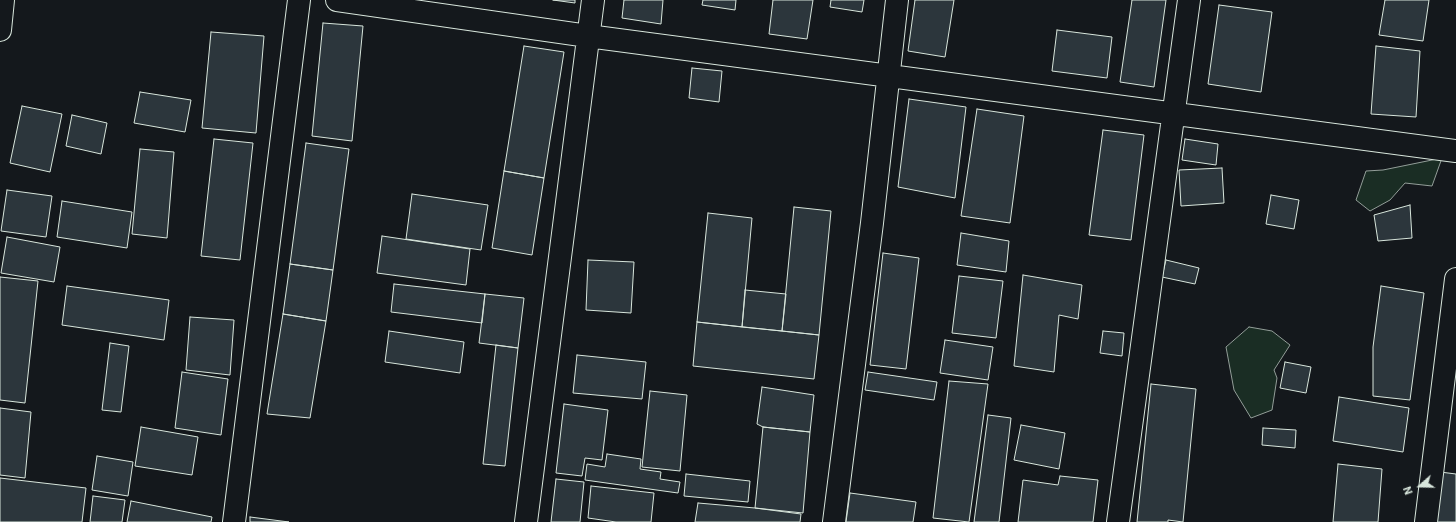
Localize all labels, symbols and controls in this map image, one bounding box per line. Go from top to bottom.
north arrow [1400,466,1440,506]
text: N [1401,484,1416,496]

